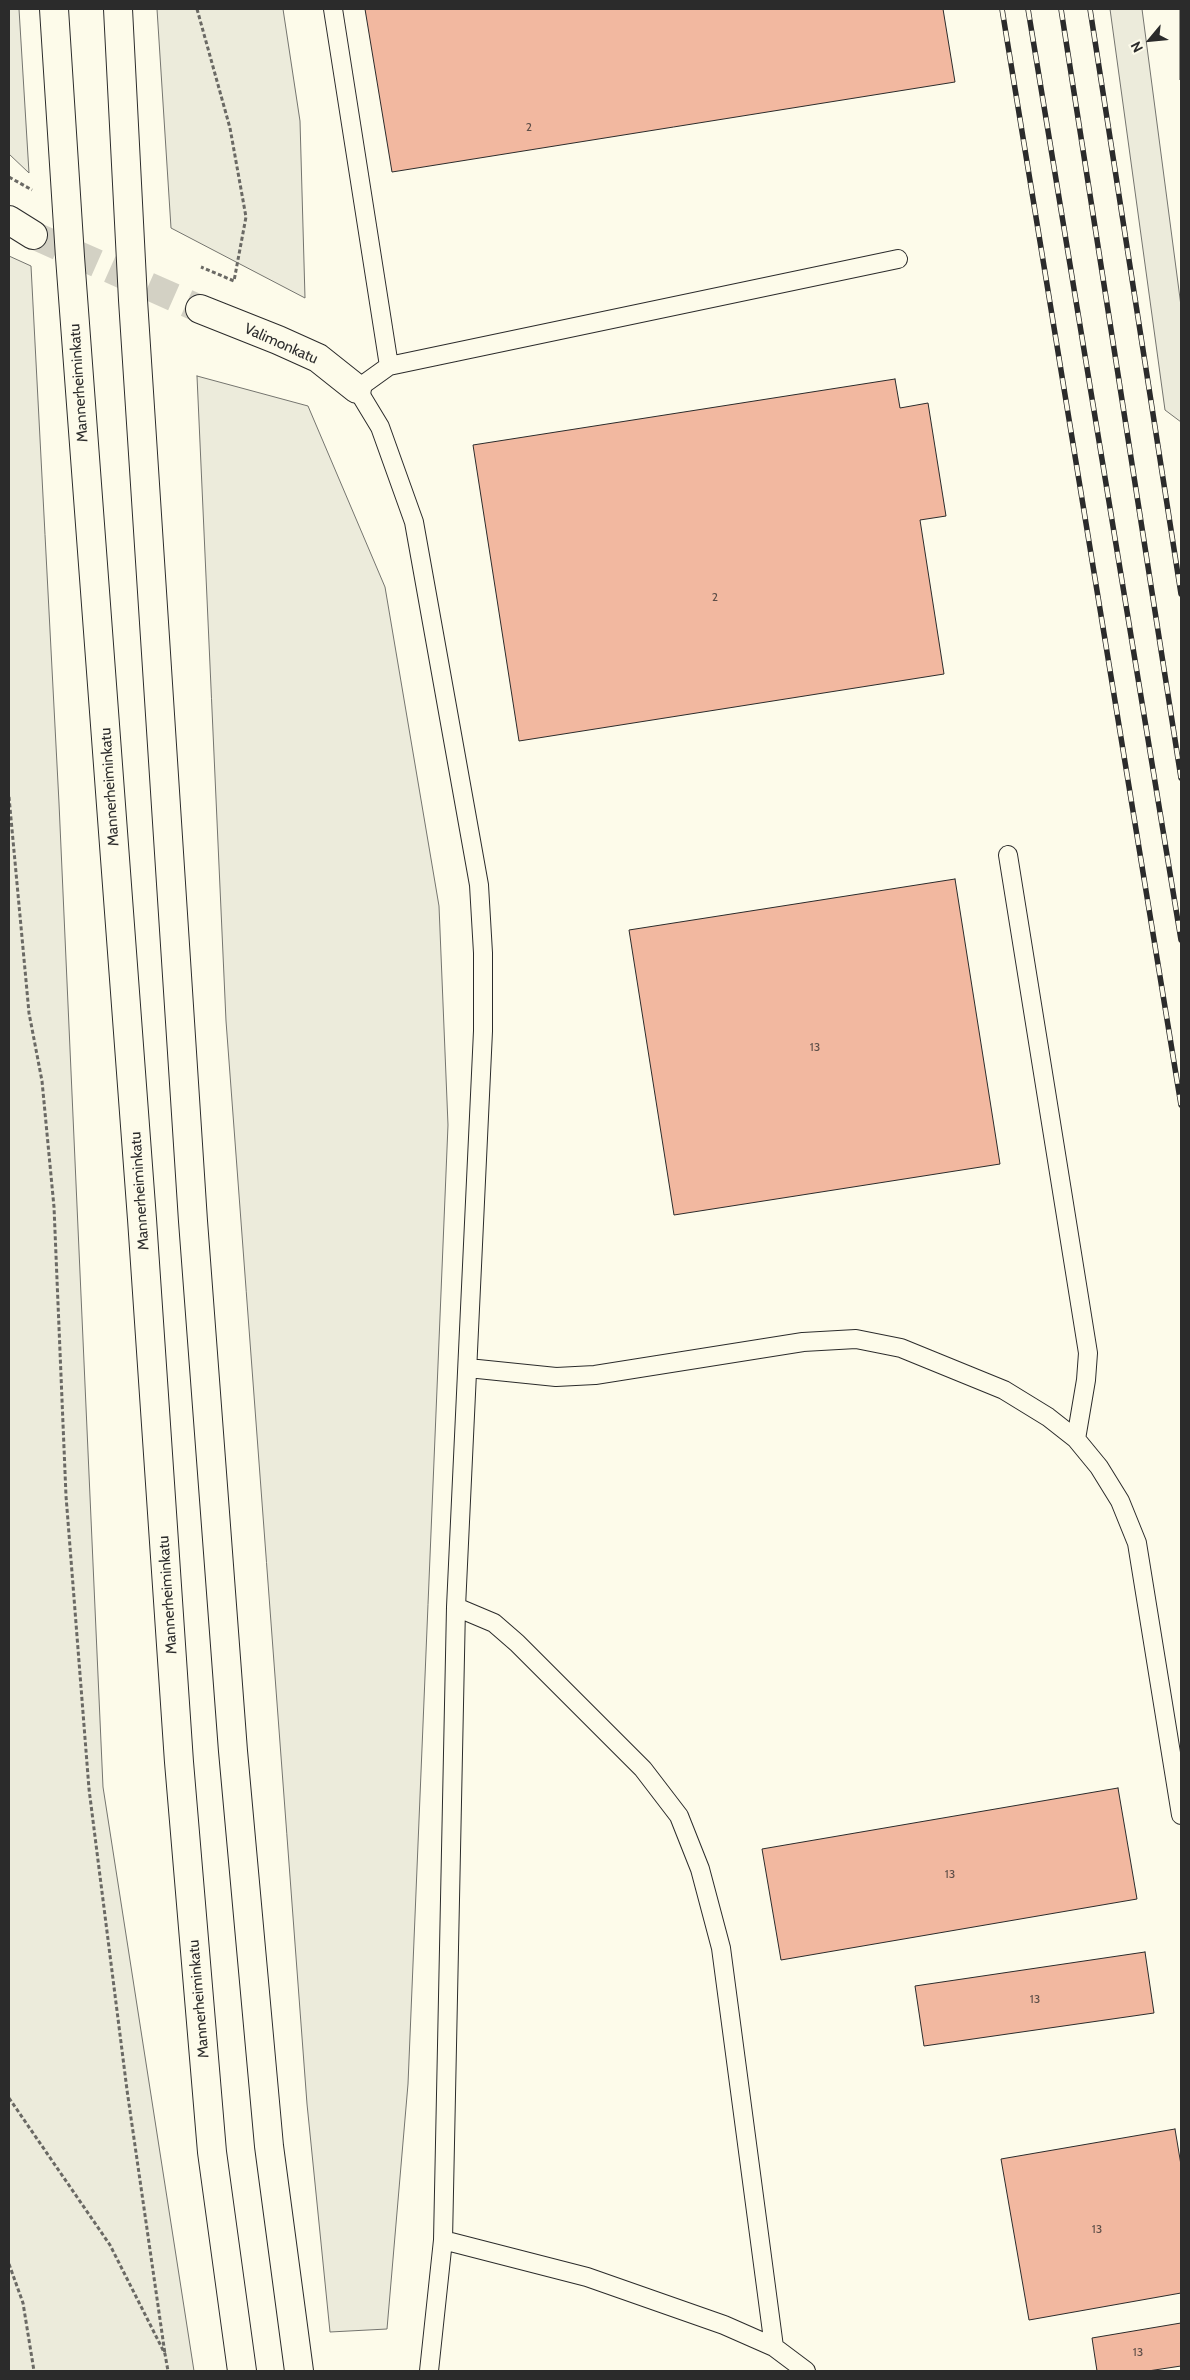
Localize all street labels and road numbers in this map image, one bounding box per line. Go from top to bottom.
street label: Valimonkatu [241,320,321,368]
street label: Mannerheiminkatu [66,323,92,443]
street label: Mannerheiminkatu [97,727,123,847]
street label: Mannerheiminkatu [127,1131,153,1251]
street label: Mannerheiminkatu [155,1535,181,1655]
street label: Mannerheiminkatu [185,1939,213,2059]

